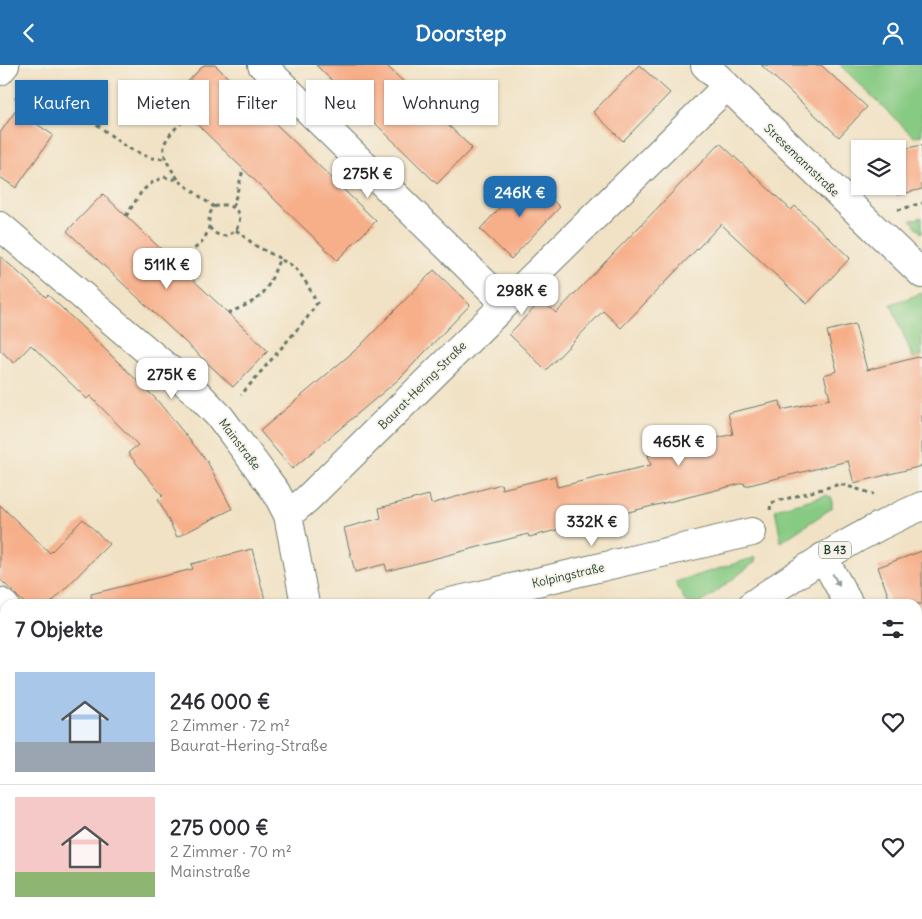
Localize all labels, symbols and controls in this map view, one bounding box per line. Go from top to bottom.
icon: back [15,19,43,47]
text: Doorstep [416,19,506,47]
icon: person [879,19,907,47]
chip: Kaufen [15,80,108,125]
chip: Mieten [118,80,209,125]
chip: Filter [219,80,296,125]
chip: Neu [306,80,374,125]
chip: Wohnung [384,80,498,125]
street label: Stresemannstraße [761,120,843,200]
map controls [851,140,906,195]
button: layers [851,140,906,195]
pin: 275K € [327,157,409,199]
text: 275K € [343,163,393,183]
pin: 246K € [479,175,561,218]
text: 246K € [495,182,545,202]
pin: 511K € [126,247,208,290]
text: 511K € [144,254,190,274]
pin: 298K € [481,273,563,316]
text: 298K € [496,280,548,300]
street label: Baurat-Hering-Straße [375,338,469,432]
pin: 275K € [131,357,213,400]
text: 275K € [147,364,197,384]
street label: Mainstraße [216,415,264,473]
pin: 465K € [638,425,720,467]
text: 465K € [653,431,705,451]
pin: 332K € [551,505,633,547]
text: 332K € [567,511,617,531]
road number: B 43 [819,541,851,559]
street label: Kolpingstraße [530,559,606,591]
one-way arrow [832,573,840,587]
icon: filters [879,615,907,643]
text: 7 Objekte [15,616,103,643]
text: 246 000 € [170,688,270,715]
icon: home [55,692,115,752]
icon: heart [879,708,907,736]
text: 2 Zimmer · 72 m² [170,715,290,735]
text: Baurat-Hering-Straße [170,735,328,755]
text: 275 000 € [170,814,269,841]
icon: home [55,817,115,877]
icon: heart [879,833,907,861]
text: 2 Zimmer · 70 m² [170,841,292,861]
text: Mainstraße [170,861,250,881]

